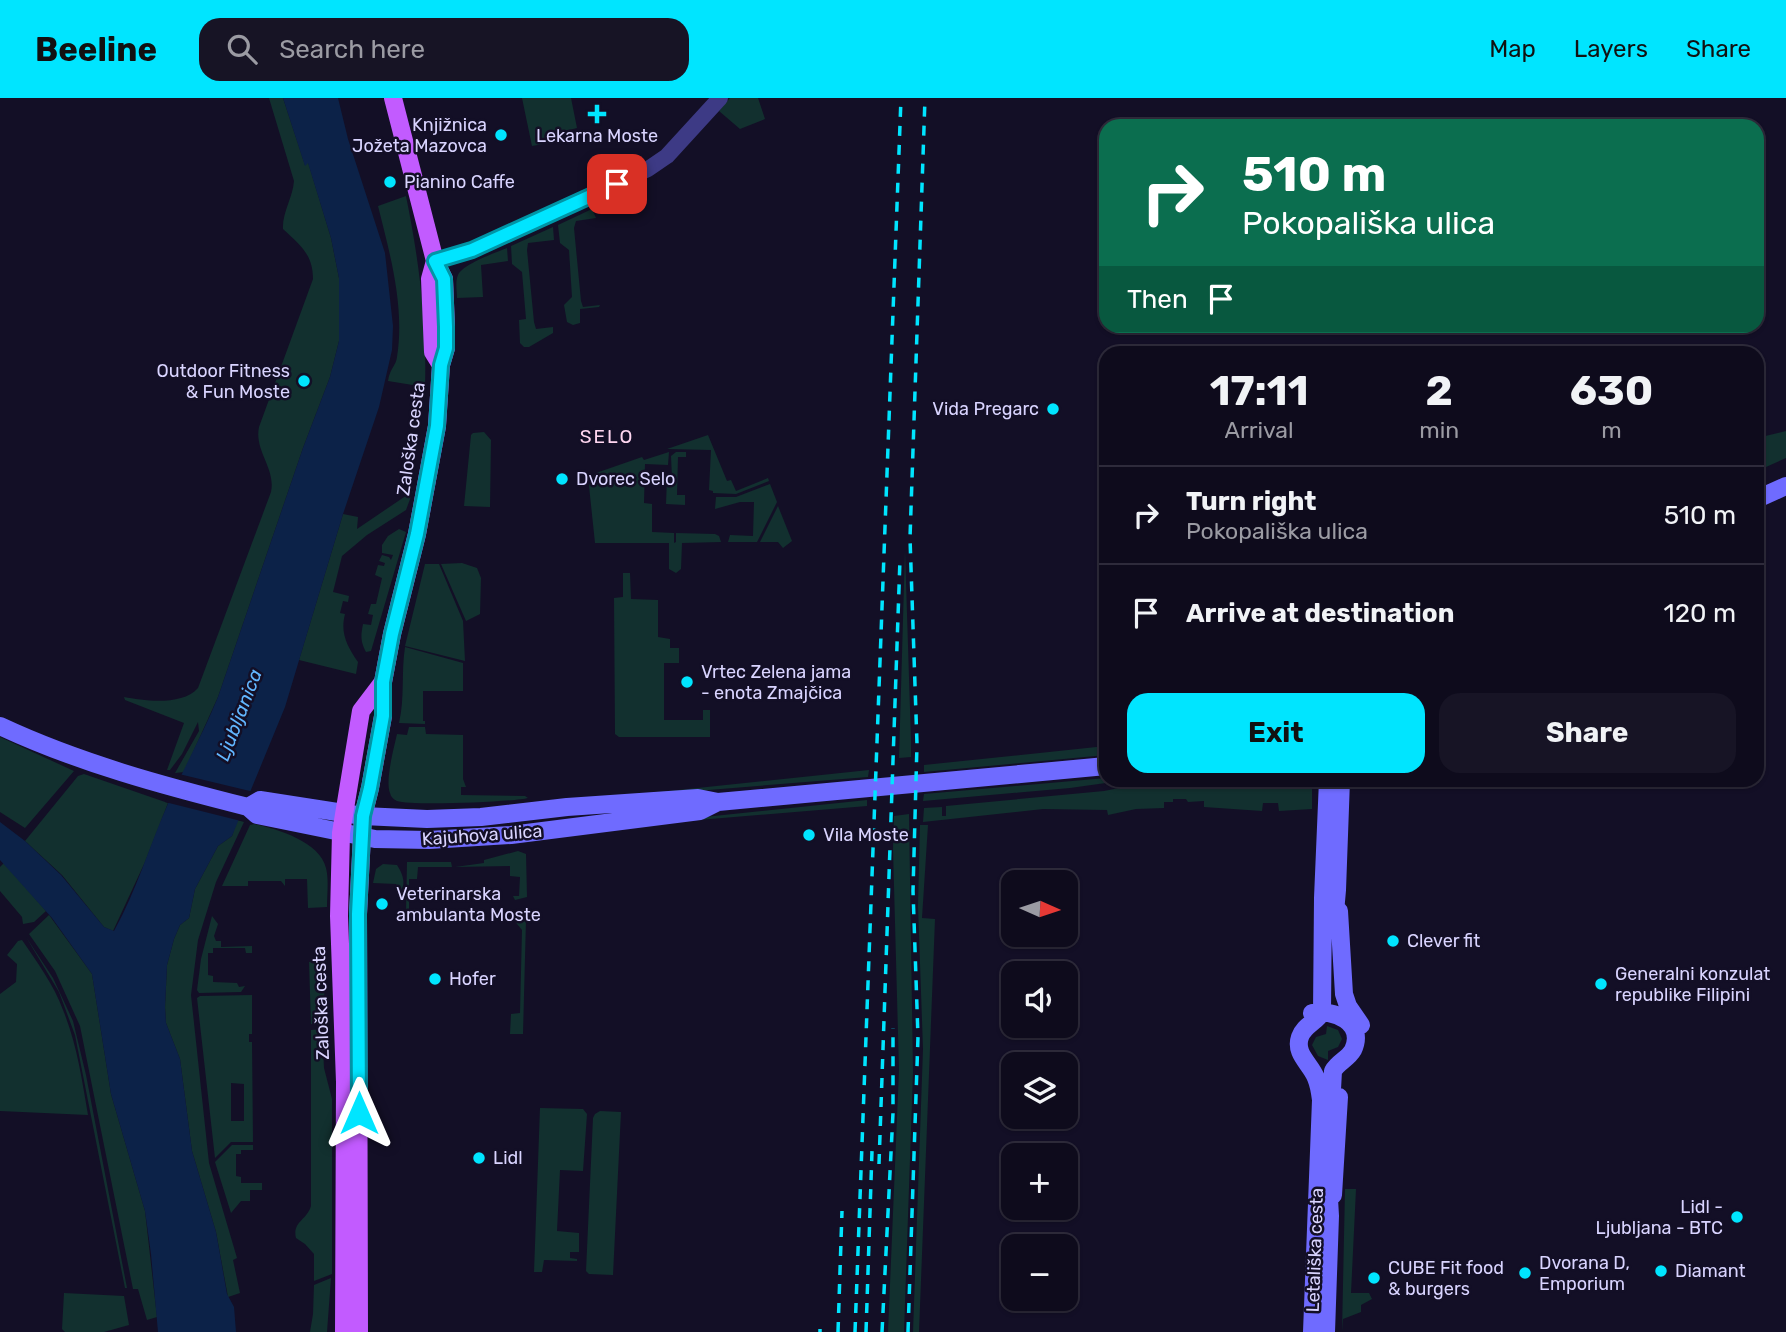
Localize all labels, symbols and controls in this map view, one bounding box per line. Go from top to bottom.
search box [199,18,689,81]
text: Beeline [35,30,157,69]
icon: search [223,30,261,68]
text: Search here [279,34,425,65]
text: Map [1489,35,1536,63]
text: Layers [1574,35,1648,63]
text: Share [1686,35,1751,63]
marker: Lekarna Moste [589,106,605,122]
place label: Knjižnica Jožeta Mazovca [352,114,487,157]
place label: Lekarna Moste [536,125,658,147]
marker: Knjižnica Jožeta Mazovca [493,127,509,143]
text: 510 m [1242,145,1386,203]
icon: right [1127,147,1218,238]
pin [587,154,647,214]
icon: arrive [598,165,636,203]
place label: Pianino Caffe [404,171,515,193]
marker: Pianino Caffe [382,174,398,190]
text: Pokopališka ulica [1242,204,1495,242]
icon: arrive [1202,280,1240,318]
text: Then [1127,284,1188,315]
place label: Outdoor Fitness & Fun Moste [156,360,290,403]
text: 17:11 [1210,366,1309,416]
text: 2 [1426,366,1453,416]
text: 630 [1570,366,1653,416]
marker: Outdoor Fitness & Fun Moste [296,373,312,389]
street label: Zaloška cesta [392,381,430,497]
place label: Vida Pregarc [932,398,1039,420]
marker: Vida Pregarc [1045,401,1061,417]
text: Arrival [1225,416,1294,444]
text: min [1419,416,1459,444]
text: m [1601,416,1622,444]
district label: SELO [580,425,634,448]
place label: Dvorec Selo [576,468,675,490]
marker: Dvorec Selo [554,471,570,487]
text: Turn right [1186,486,1316,517]
icon: right [1127,496,1165,534]
text: 510 m [1664,500,1736,531]
text: Pokopališka ulica [1186,517,1368,545]
icon: arrive [1127,594,1165,632]
text: Arrive at destination [1186,598,1454,629]
text: 120 m [1664,598,1736,629]
place label: Vrtec Zelena jama - enota Zmajčica [701,661,851,704]
water label: Ljubljanica [211,666,267,764]
marker: Vrtec Zelena jama - enota Zmajčica [679,674,695,690]
button: Exit [1127,693,1425,773]
button: Share [1439,693,1736,773]
street label: Kajuhova ulica [421,820,543,850]
place label: Vila Moste [823,824,909,846]
marker: Vila Moste [801,827,817,843]
north arrow [1001,870,1078,947]
map controls [1001,870,1078,1311]
place label: Veterinarska ambulanta Moste [396,883,541,926]
marker: Veterinarska ambulanta Moste [374,896,390,912]
place label: Clever fit [1407,930,1480,952]
marker: Clever fit [1385,933,1401,949]
street label: Zaloška cesta [308,946,334,1060]
button: sound [1001,961,1078,1038]
place label: Generalni konzulat republike Filipini [1615,963,1770,1006]
place label: Hofer [449,968,496,990]
marker: Hofer [427,971,443,987]
marker: Generalni konzulat republike Filipini [1593,976,1609,992]
button: layers [1001,1052,1078,1129]
position arrow [322,1076,396,1150]
button: + [1001,1143,1078,1220]
place label: Lidl [493,1147,523,1169]
marker: Lidl [471,1150,487,1166]
street label: Letališka cesta [1302,1187,1328,1313]
place label: Lidl - Ljubljana - BTC [1596,1196,1723,1239]
marker: Lidl - Ljubljana - BTC [1729,1209,1745,1225]
button: − [1001,1234,1078,1311]
place label: Dvorana D, Emporium [1539,1252,1630,1295]
place label: CUBE Fit food & burgers [1388,1257,1504,1300]
place label: Diamant [1675,1260,1745,1282]
marker: Diamant [1653,1263,1669,1279]
marker: Dvorana D, Emporium [1517,1265,1533,1281]
marker: CUBE Fit food & burgers [1366,1270,1382,1286]

